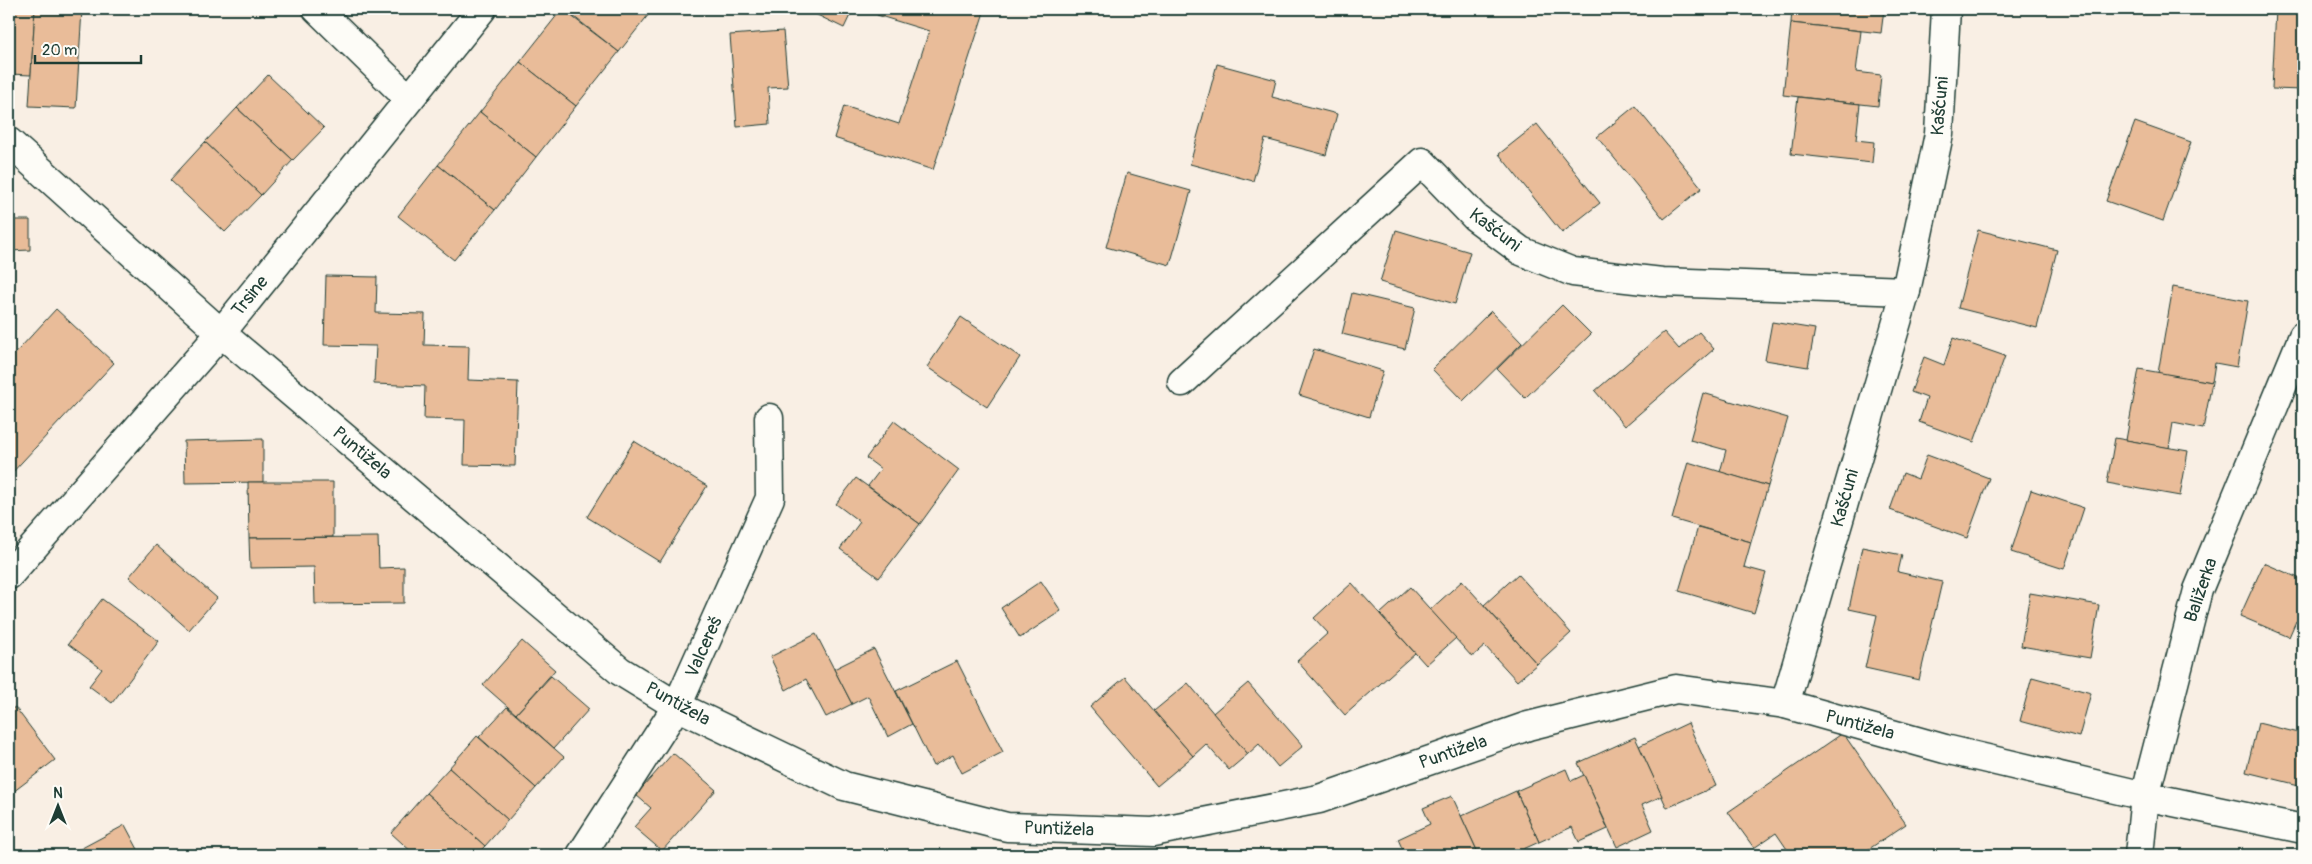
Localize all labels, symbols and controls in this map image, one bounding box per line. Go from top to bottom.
scale bar [35,32,141,64]
text: 20 m [42,41,77,60]
street label: Kašćuni [1926,76,1954,136]
street label: Kašćuni [1465,203,1525,257]
street label: Trsine [227,271,273,321]
street label: Puntižela [328,422,396,484]
street label: Kašćuni [1826,466,1864,530]
street label: Baližerka [2179,555,2223,625]
street label: Valcereš [680,613,728,681]
street label: Puntižela [642,677,714,731]
street label: Puntižela [1823,705,1897,745]
street label: Puntižela [1416,730,1490,774]
north arrow [32,782,82,832]
text: N [53,785,63,802]
street label: Puntižela [1023,816,1095,842]

